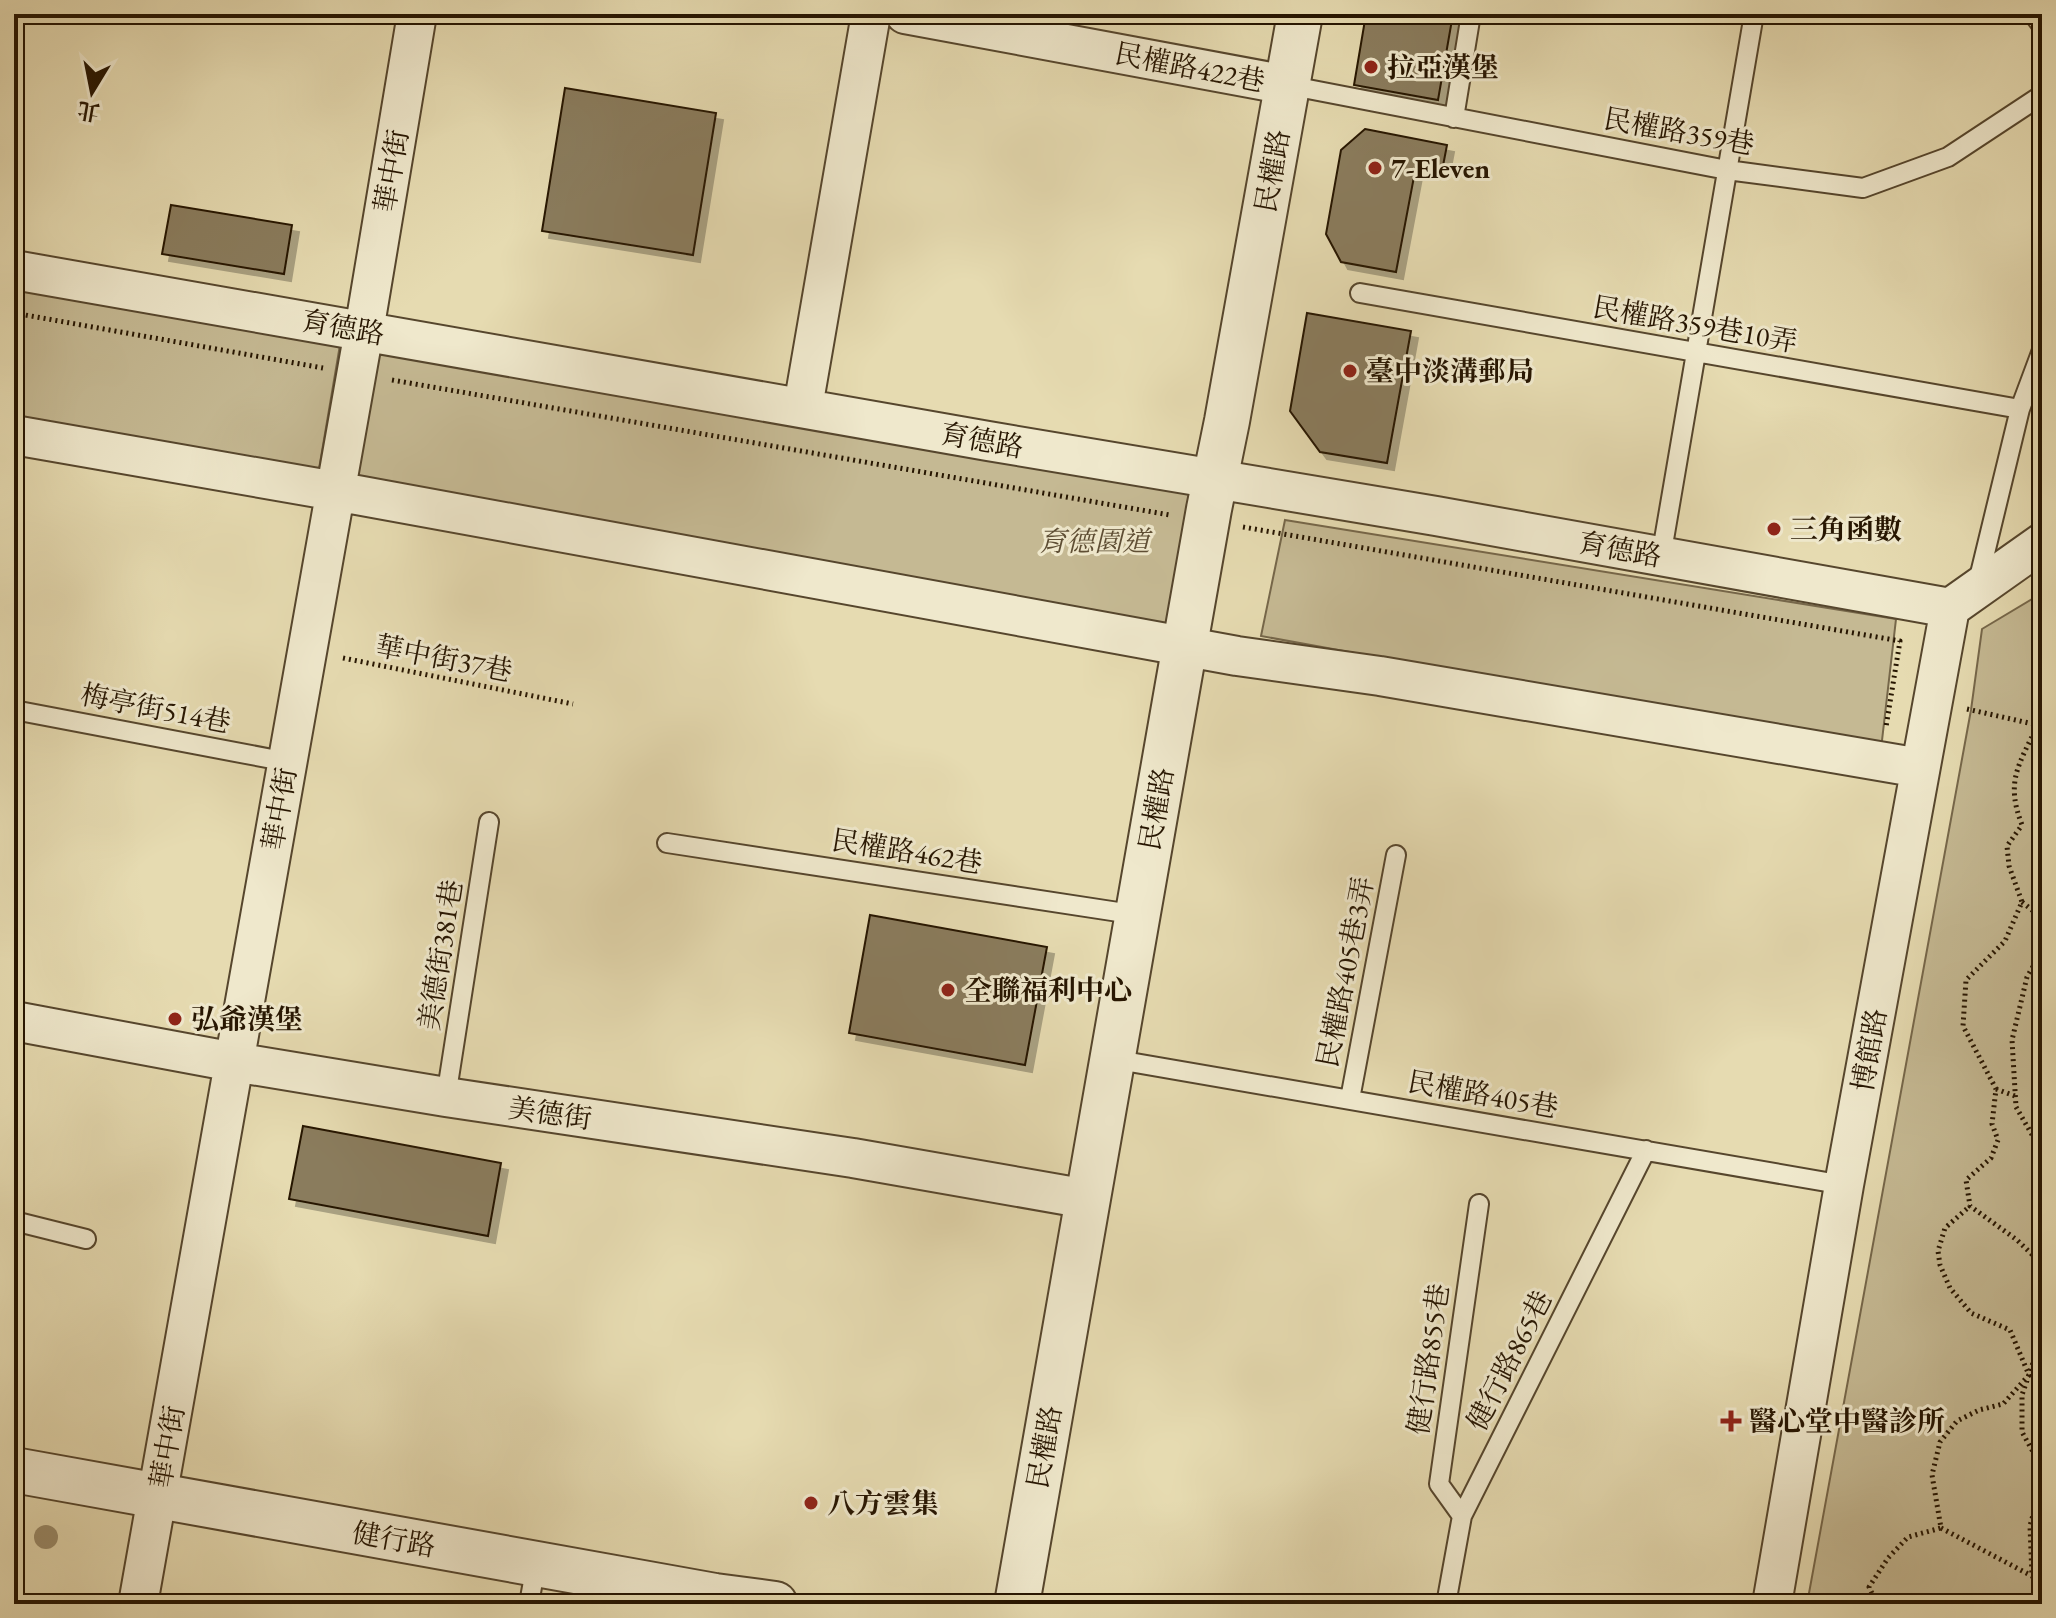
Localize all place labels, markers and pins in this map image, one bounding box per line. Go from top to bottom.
place label: 拉亞漢堡 [1387,49,1499,85]
marker: 拉亞漢堡 [1362,58,1380,76]
place label: 7-Eleven [1391,150,1490,186]
marker: 7-Eleven [1366,159,1384,177]
place label: 臺中淡溝郵局 [1366,353,1534,389]
marker: 臺中淡溝郵局 [1341,362,1359,380]
place label: 三角函數 [1790,511,1902,547]
marker: 三角函數 [1765,520,1783,538]
place label: 全聯福利中心 [964,972,1132,1008]
marker: 全聯福利中心 [939,981,957,999]
place label: 弘爺漢堡 [191,1001,303,1037]
marker: 弘爺漢堡 [166,1010,184,1028]
place label: 醫心堂中醫診所 [1749,1403,1945,1439]
marker: 醫心堂中醫診所 [1720,1410,1742,1432]
place label: 八方雲集 [827,1485,939,1521]
marker: 八方雲集 [802,1494,820,1512]

